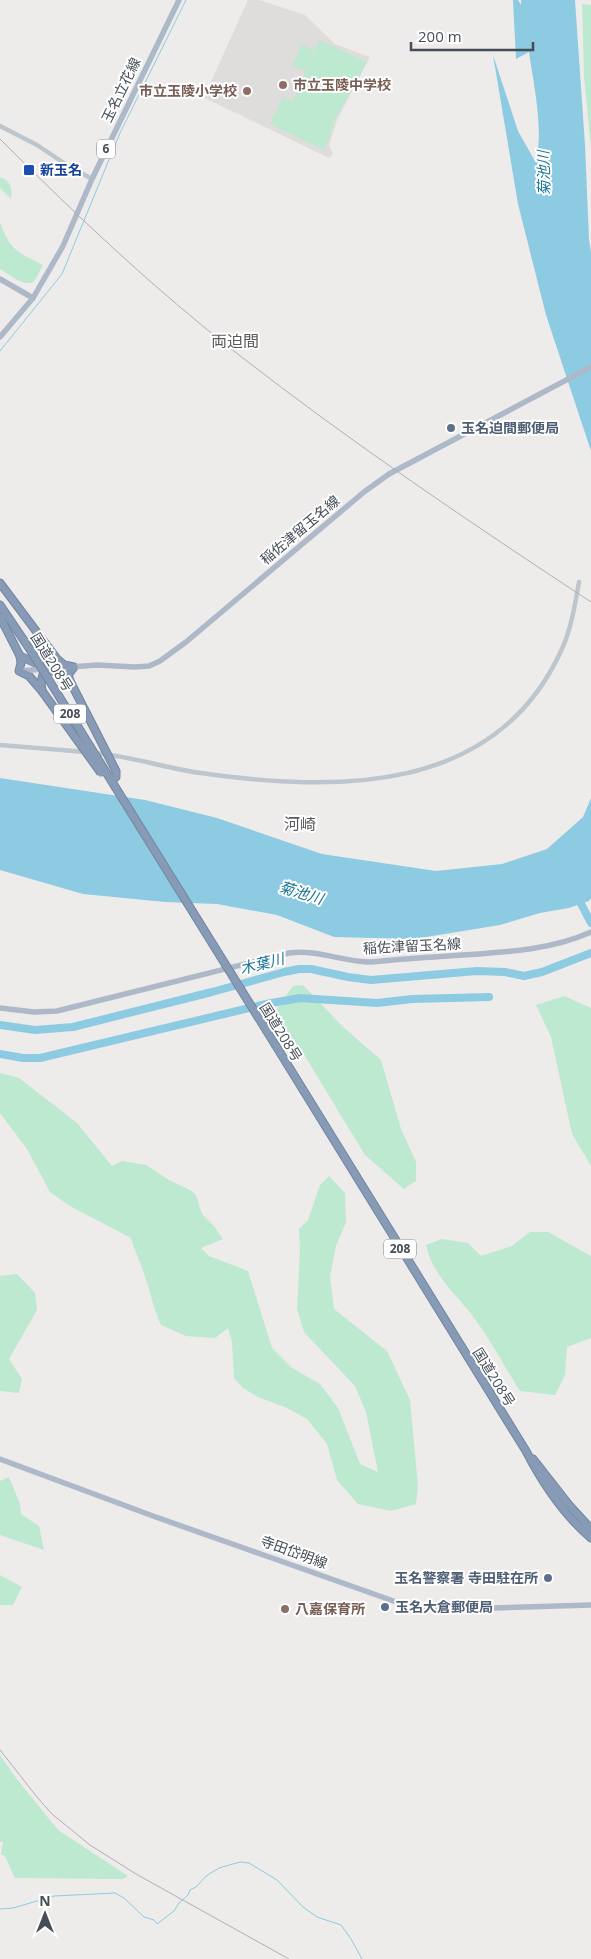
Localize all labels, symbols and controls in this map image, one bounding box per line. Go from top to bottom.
scale bar [411,20,534,52]
text: 200 m [418,26,462,46]
street label: 玉名立花線 [97,54,144,125]
place label: 市立玉陵中学校 [293,75,391,94]
marker: 市立玉陵中学校 [277,79,289,91]
place label: 市立玉陵小学校 [139,81,237,100]
marker: 市立玉陵小学校 [241,85,253,97]
road number: 6 [97,140,115,158]
water label: 菊池川 [533,148,553,196]
place label: 新玉名 [40,160,82,179]
marker: 新玉名 [22,163,36,177]
district label: 両迫間 [211,330,259,352]
place label: 玉名迫間郵便局 [461,418,559,437]
marker: 玉名迫間郵便局 [445,422,457,434]
street label: 稲佐津留玉名線 [256,491,343,568]
street label: 国道208号 [27,629,78,695]
road number: 208 [54,704,86,724]
district label: 河崎 [284,813,316,835]
water label: 菊池川 [277,876,328,909]
street label: 稲佐津留玉名線 [363,933,461,958]
water label: 木葉川 [237,947,288,978]
street label: 国道208号 [256,999,307,1065]
road number: 208 [384,1240,416,1258]
street label: 国道208号 [469,1344,520,1410]
street label: 寺田岱明線 [258,1531,330,1572]
place label: 玉名警察署 寺田駐在所 [394,1568,538,1587]
marker: 玉名警察署 寺田駐在所 [542,1572,554,1584]
place label: 玉名大倉郵便局 [395,1597,493,1616]
place label: 八嘉保育所 [295,1599,365,1618]
marker: 玉名大倉郵便局 [379,1601,391,1613]
marker: 八嘉保育所 [279,1603,291,1615]
north arrow [20,1889,70,1939]
text: N [39,1891,51,1910]

